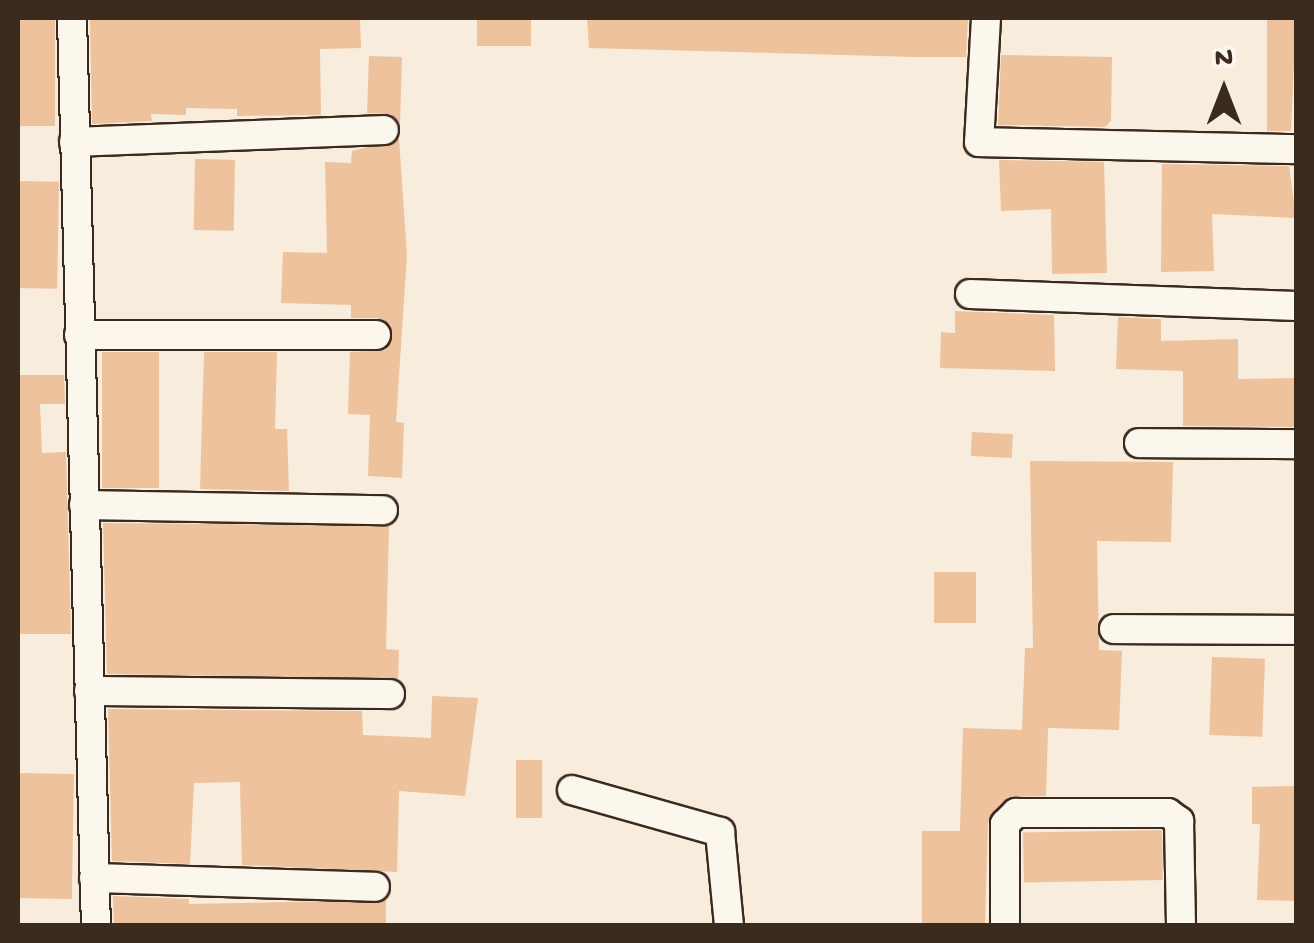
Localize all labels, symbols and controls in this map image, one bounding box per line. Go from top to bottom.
north arrow [1174,40,1274,140]
text: N [1215,43,1233,76]

